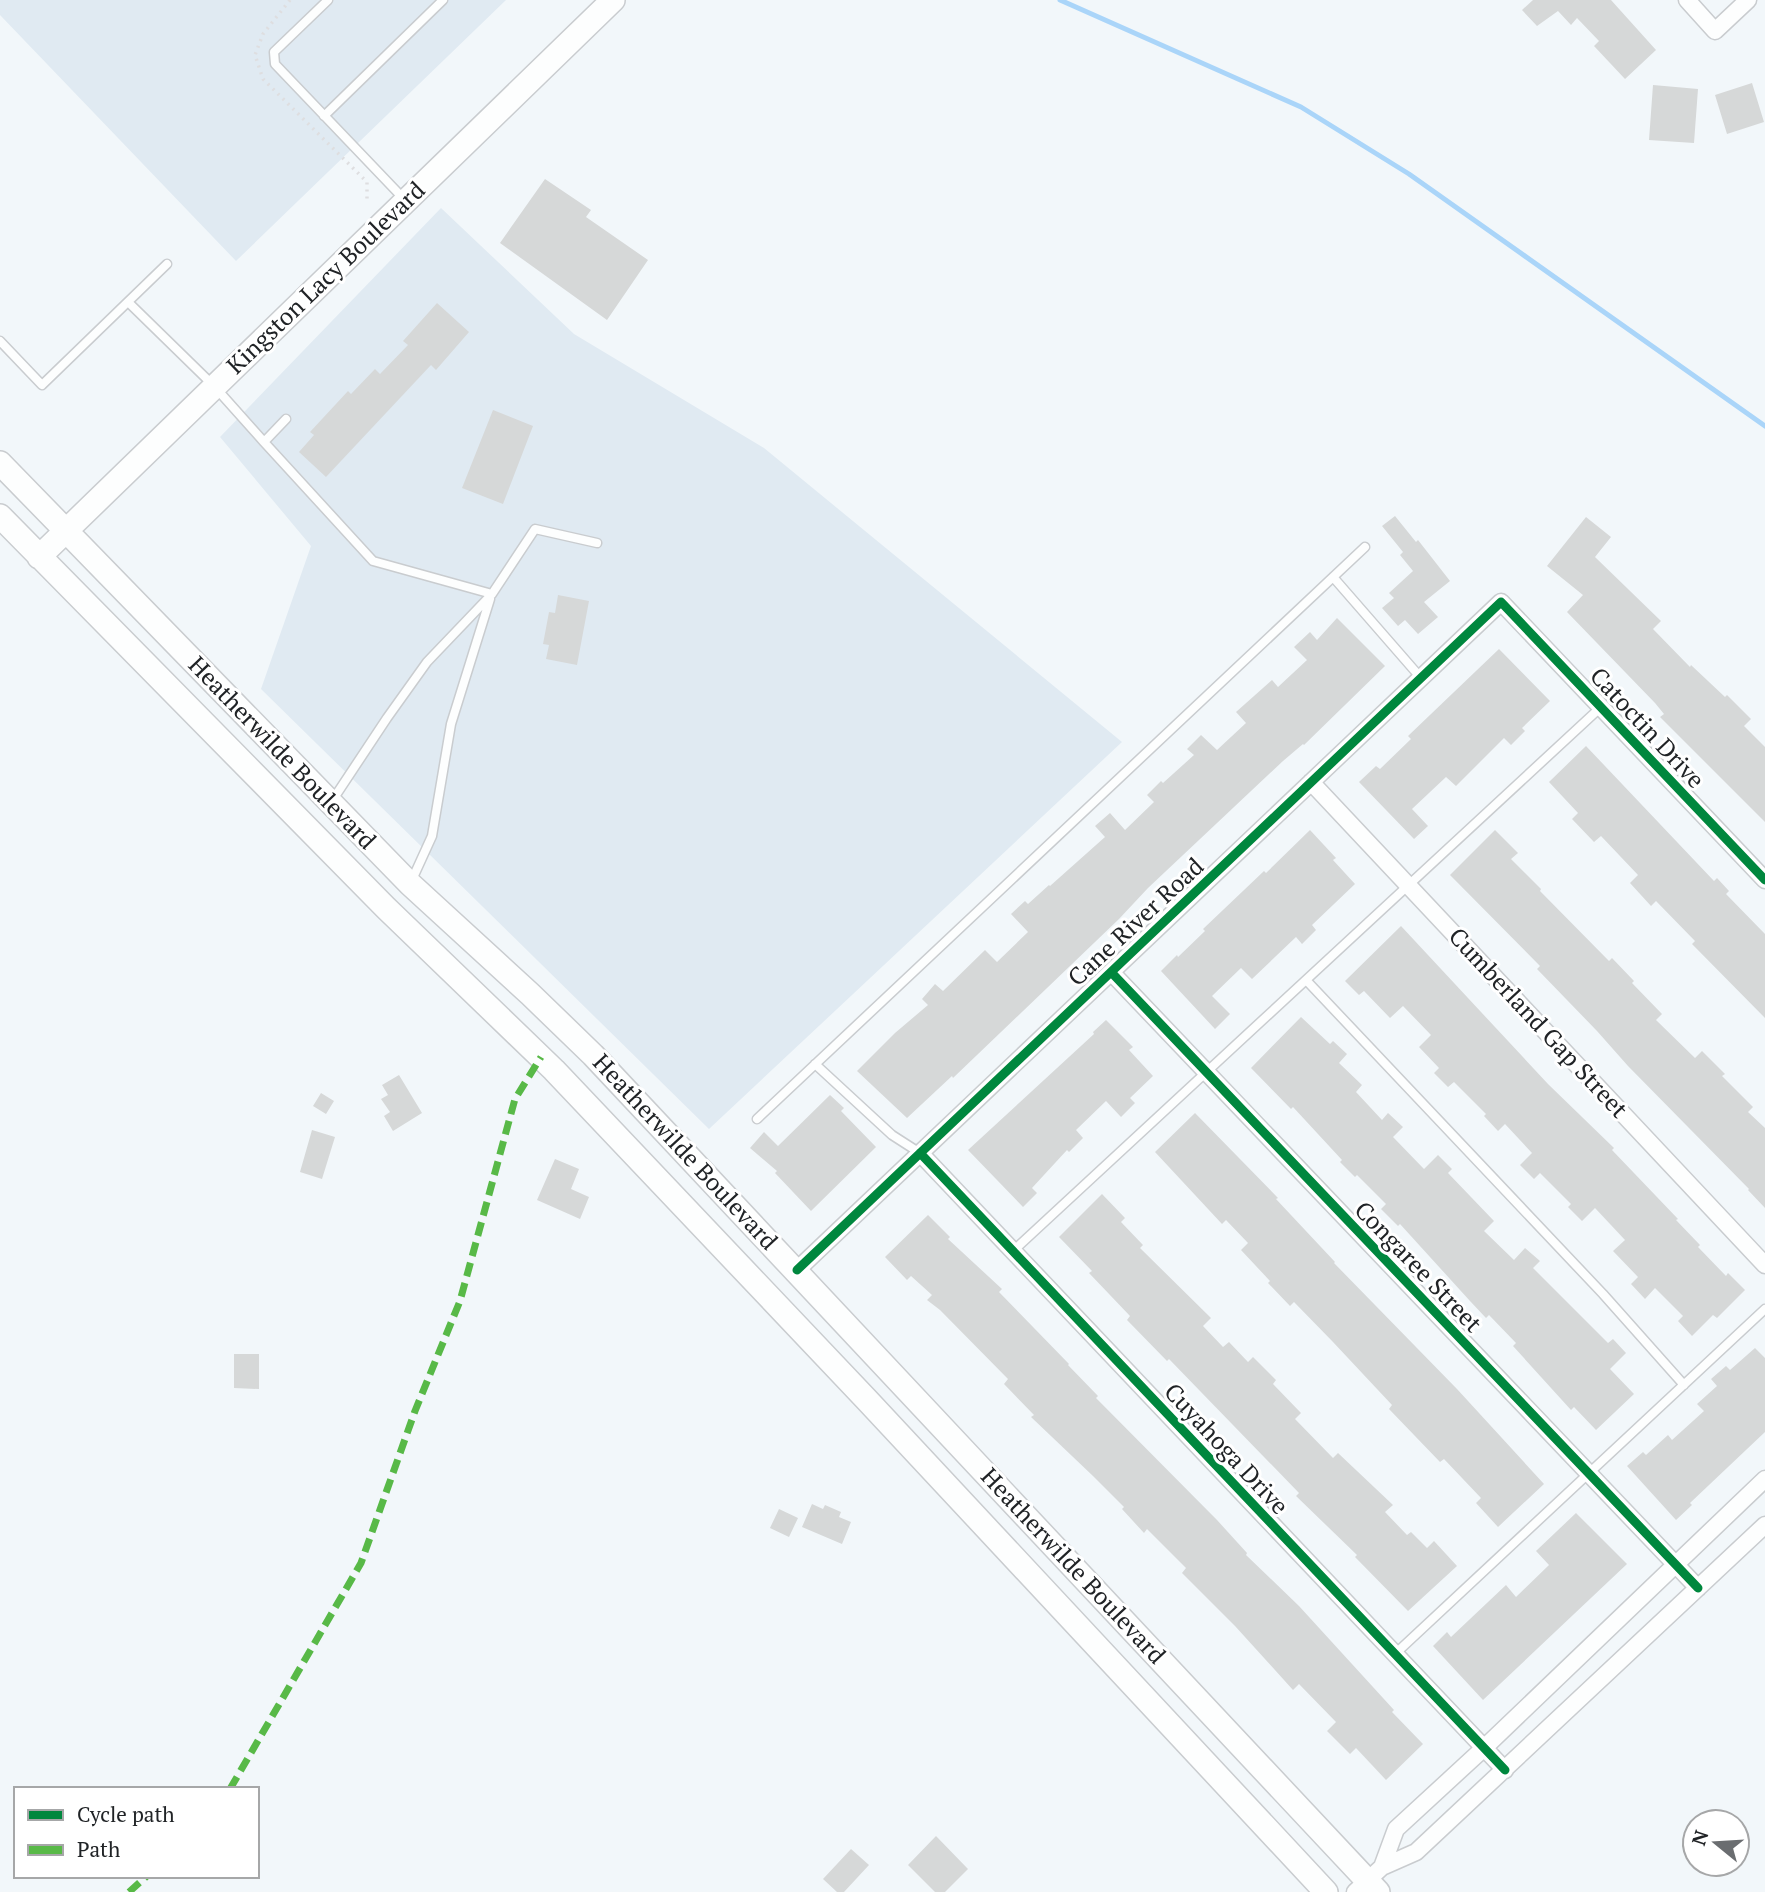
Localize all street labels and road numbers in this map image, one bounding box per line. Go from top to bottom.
street label: Kingston Lacy Boulevard [219,174,431,381]
street label: Heatherwilde Boulevard [182,649,383,856]
street label: Catoctin Drive [1583,660,1712,795]
street label: Cane River Road [1061,850,1210,993]
street label: Cumberland Gap Street [1442,920,1635,1124]
street label: Heatherwilde Boulevard [586,1046,785,1256]
street label: Congaree Street [1348,1194,1489,1339]
street label: Cuyahoga Drive [1158,1376,1296,1521]
street label: Heatherwilde Boulevard [974,1460,1173,1670]

